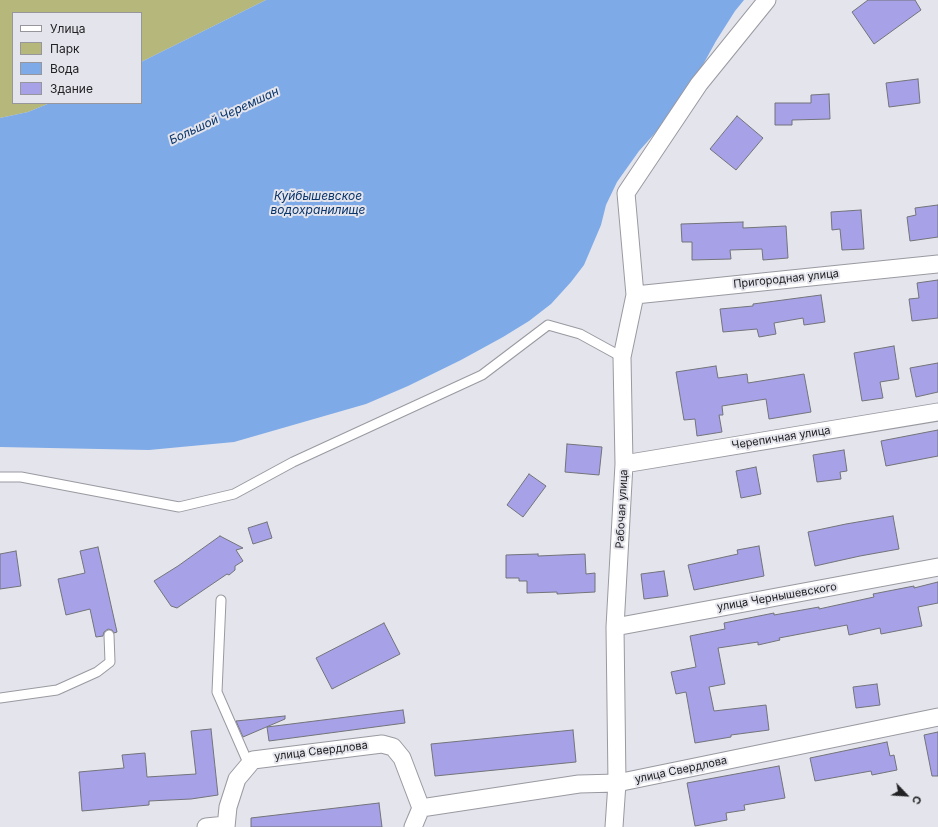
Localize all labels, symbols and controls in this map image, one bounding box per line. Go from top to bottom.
legend [12,12,142,104]
text: Улица [50,21,85,36]
text: Парк [50,41,80,56]
text: Вода [50,61,79,76]
text: Здание [50,81,93,96]
water label: Большой Черемшан [167,84,281,148]
water label: Куйбышевское водохранилище [271,189,365,217]
street label: Пригородная улица [733,267,839,291]
street label: Черепичная улица [731,424,831,452]
street label: Рабочая улица [613,469,631,549]
street label: улица Чернышевского [716,580,838,614]
street label: улица Свердлова [274,739,368,763]
street label: улица Свердлова [634,754,728,786]
north arrow [886,775,926,815]
text: С [909,793,925,807]

